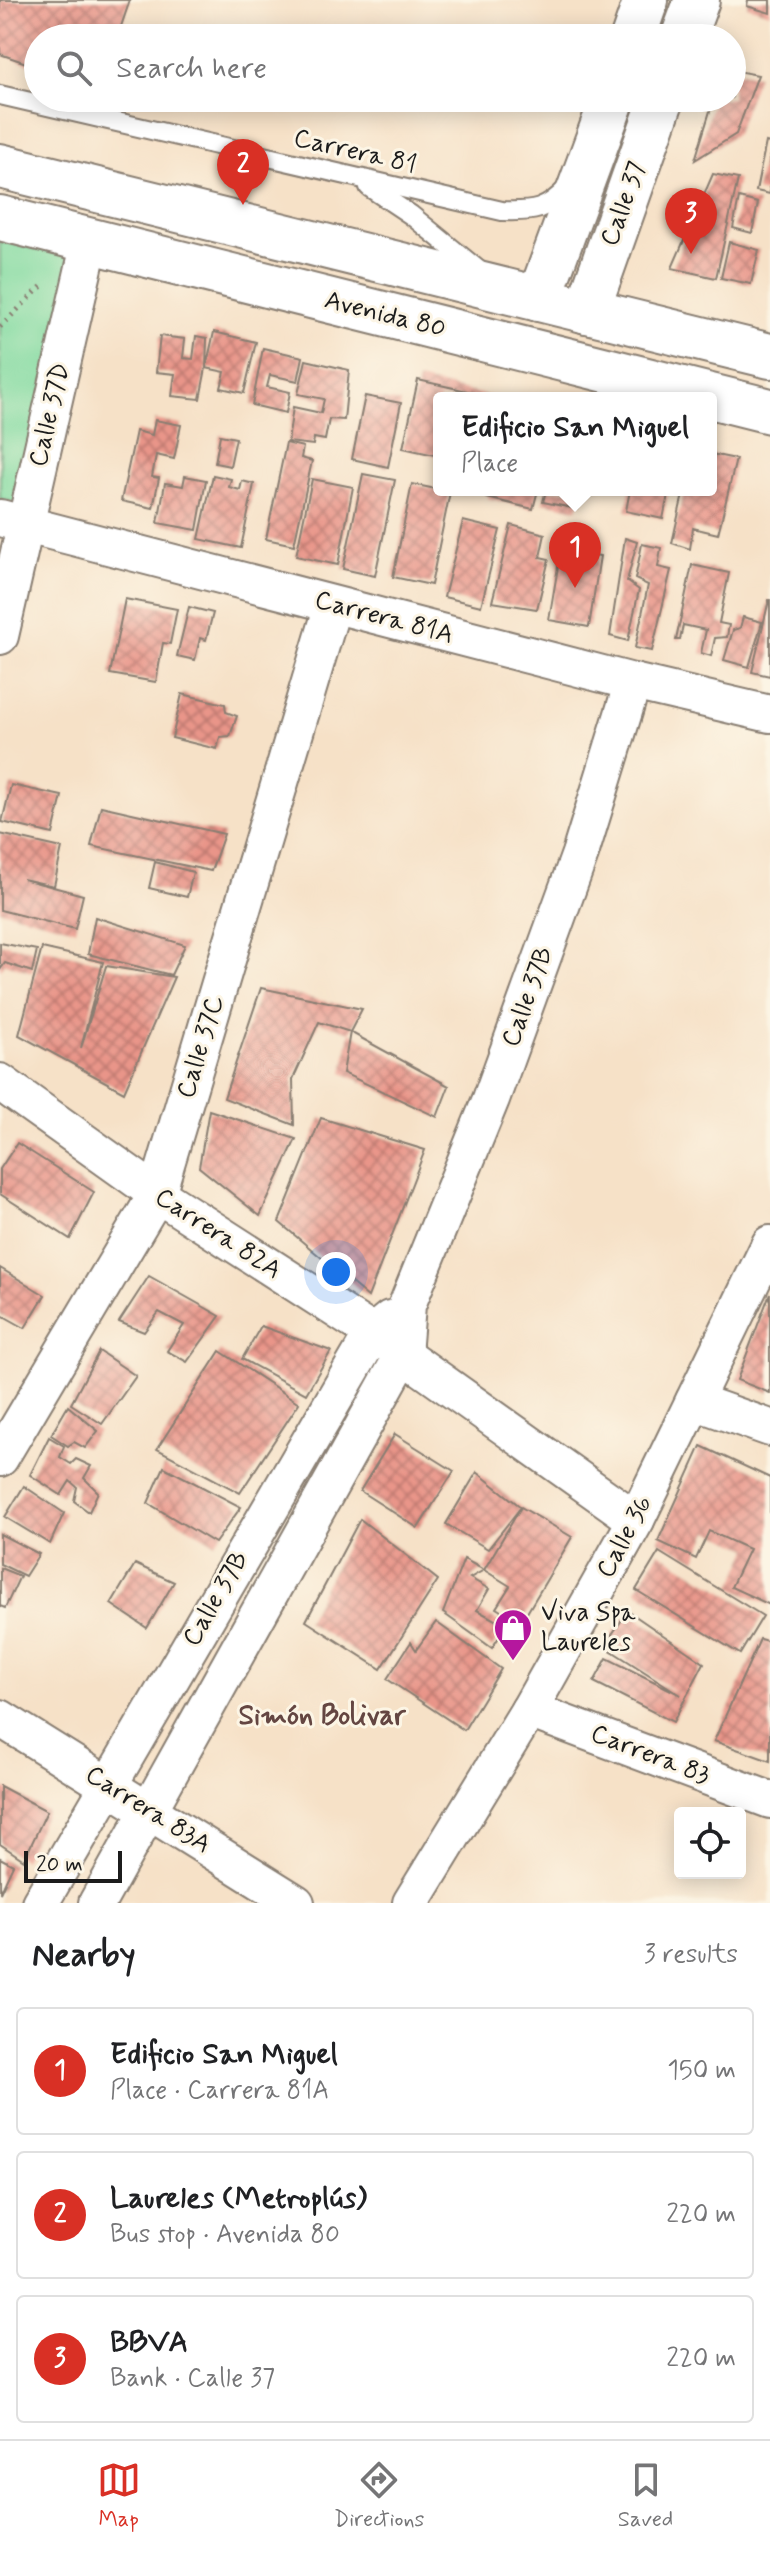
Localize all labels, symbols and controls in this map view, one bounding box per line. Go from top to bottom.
search box [24,24,746,112]
icon: search [52,46,96,90]
text: Search here [116,49,267,88]
street label: Carrera 81 [290,121,420,183]
pin: 2 [217,139,269,205]
street label: Calle 37 [593,157,655,251]
pin: 3 [665,188,717,254]
street label: Avenida 80 [321,284,449,346]
street label: Calle 37D [22,360,78,470]
popup [433,392,717,496]
text: Edificio San Miguel [461,408,689,447]
text: Place [461,447,518,481]
pin: 1 [549,522,601,588]
street label: Carrera 81A [311,583,457,653]
street label: Calle 37B [494,942,562,1052]
street label: Calle 37C [169,991,233,1103]
street label: Carrera 82A [148,1180,288,1288]
your location [316,1252,356,1292]
street label: Calle 36 [589,1490,661,1584]
street label: Calle 37B [175,1545,257,1653]
place label: Viva Spa Laureles [541,1596,636,1660]
shop icon: Viva Spa Laureles [492,1607,534,1662]
district label: Simón Bolivar [238,1698,407,1735]
street label: Carrera 83 [586,1717,714,1793]
street label: Carrera 83A [79,1758,217,1862]
map controls [674,1807,746,1879]
button: locate [674,1807,746,1879]
scale bar [24,1847,122,1883]
text: 20 m [36,1851,83,1879]
text: Nearby [32,1933,136,1978]
text: 3 results [644,1938,738,1972]
text: Edificio San Miguel [110,2035,338,2074]
text: 1 [54,2054,66,2088]
text: 150 m [667,2054,736,2088]
text: Place · Carrera 81A [110,2074,329,2108]
text: Laureles (Metroplús) [110,2179,367,2218]
text: 2 [54,2198,66,2232]
text: 220 m [666,2198,736,2232]
text: Bus stop · Avenida 80 [110,2218,340,2252]
text: BBVA [110,2323,188,2362]
text: 3 [54,2342,66,2376]
text: 220 m [666,2342,736,2376]
text: Bank · Calle 37 [110,2362,275,2396]
tab: Map [97,2458,141,2534]
tab: Directions [334,2458,424,2534]
tab: Saved [618,2458,673,2534]

